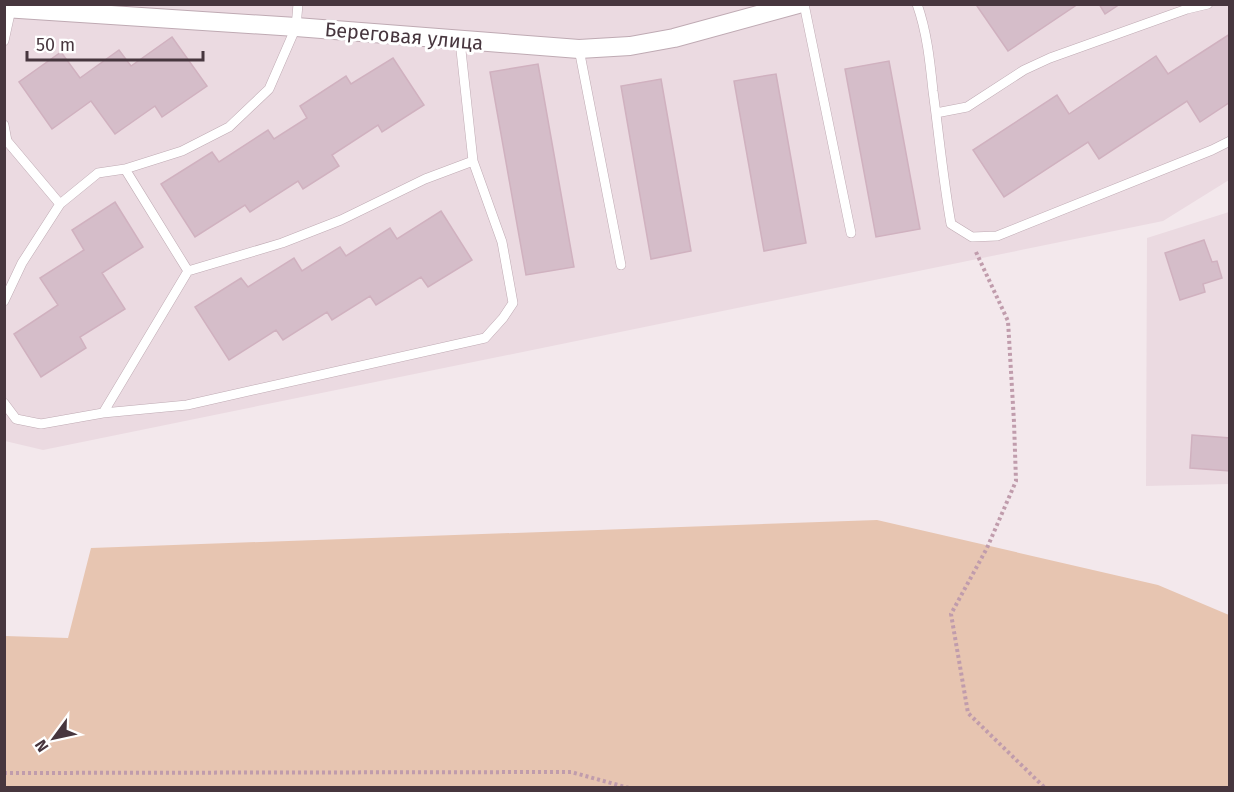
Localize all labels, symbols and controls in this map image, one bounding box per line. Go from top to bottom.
street label: Береговая улица [324,17,484,55]
scale bar [27,24,202,62]
text: 50 m [36,34,75,56]
north arrow [24,708,84,768]
text: N [31,736,53,756]

